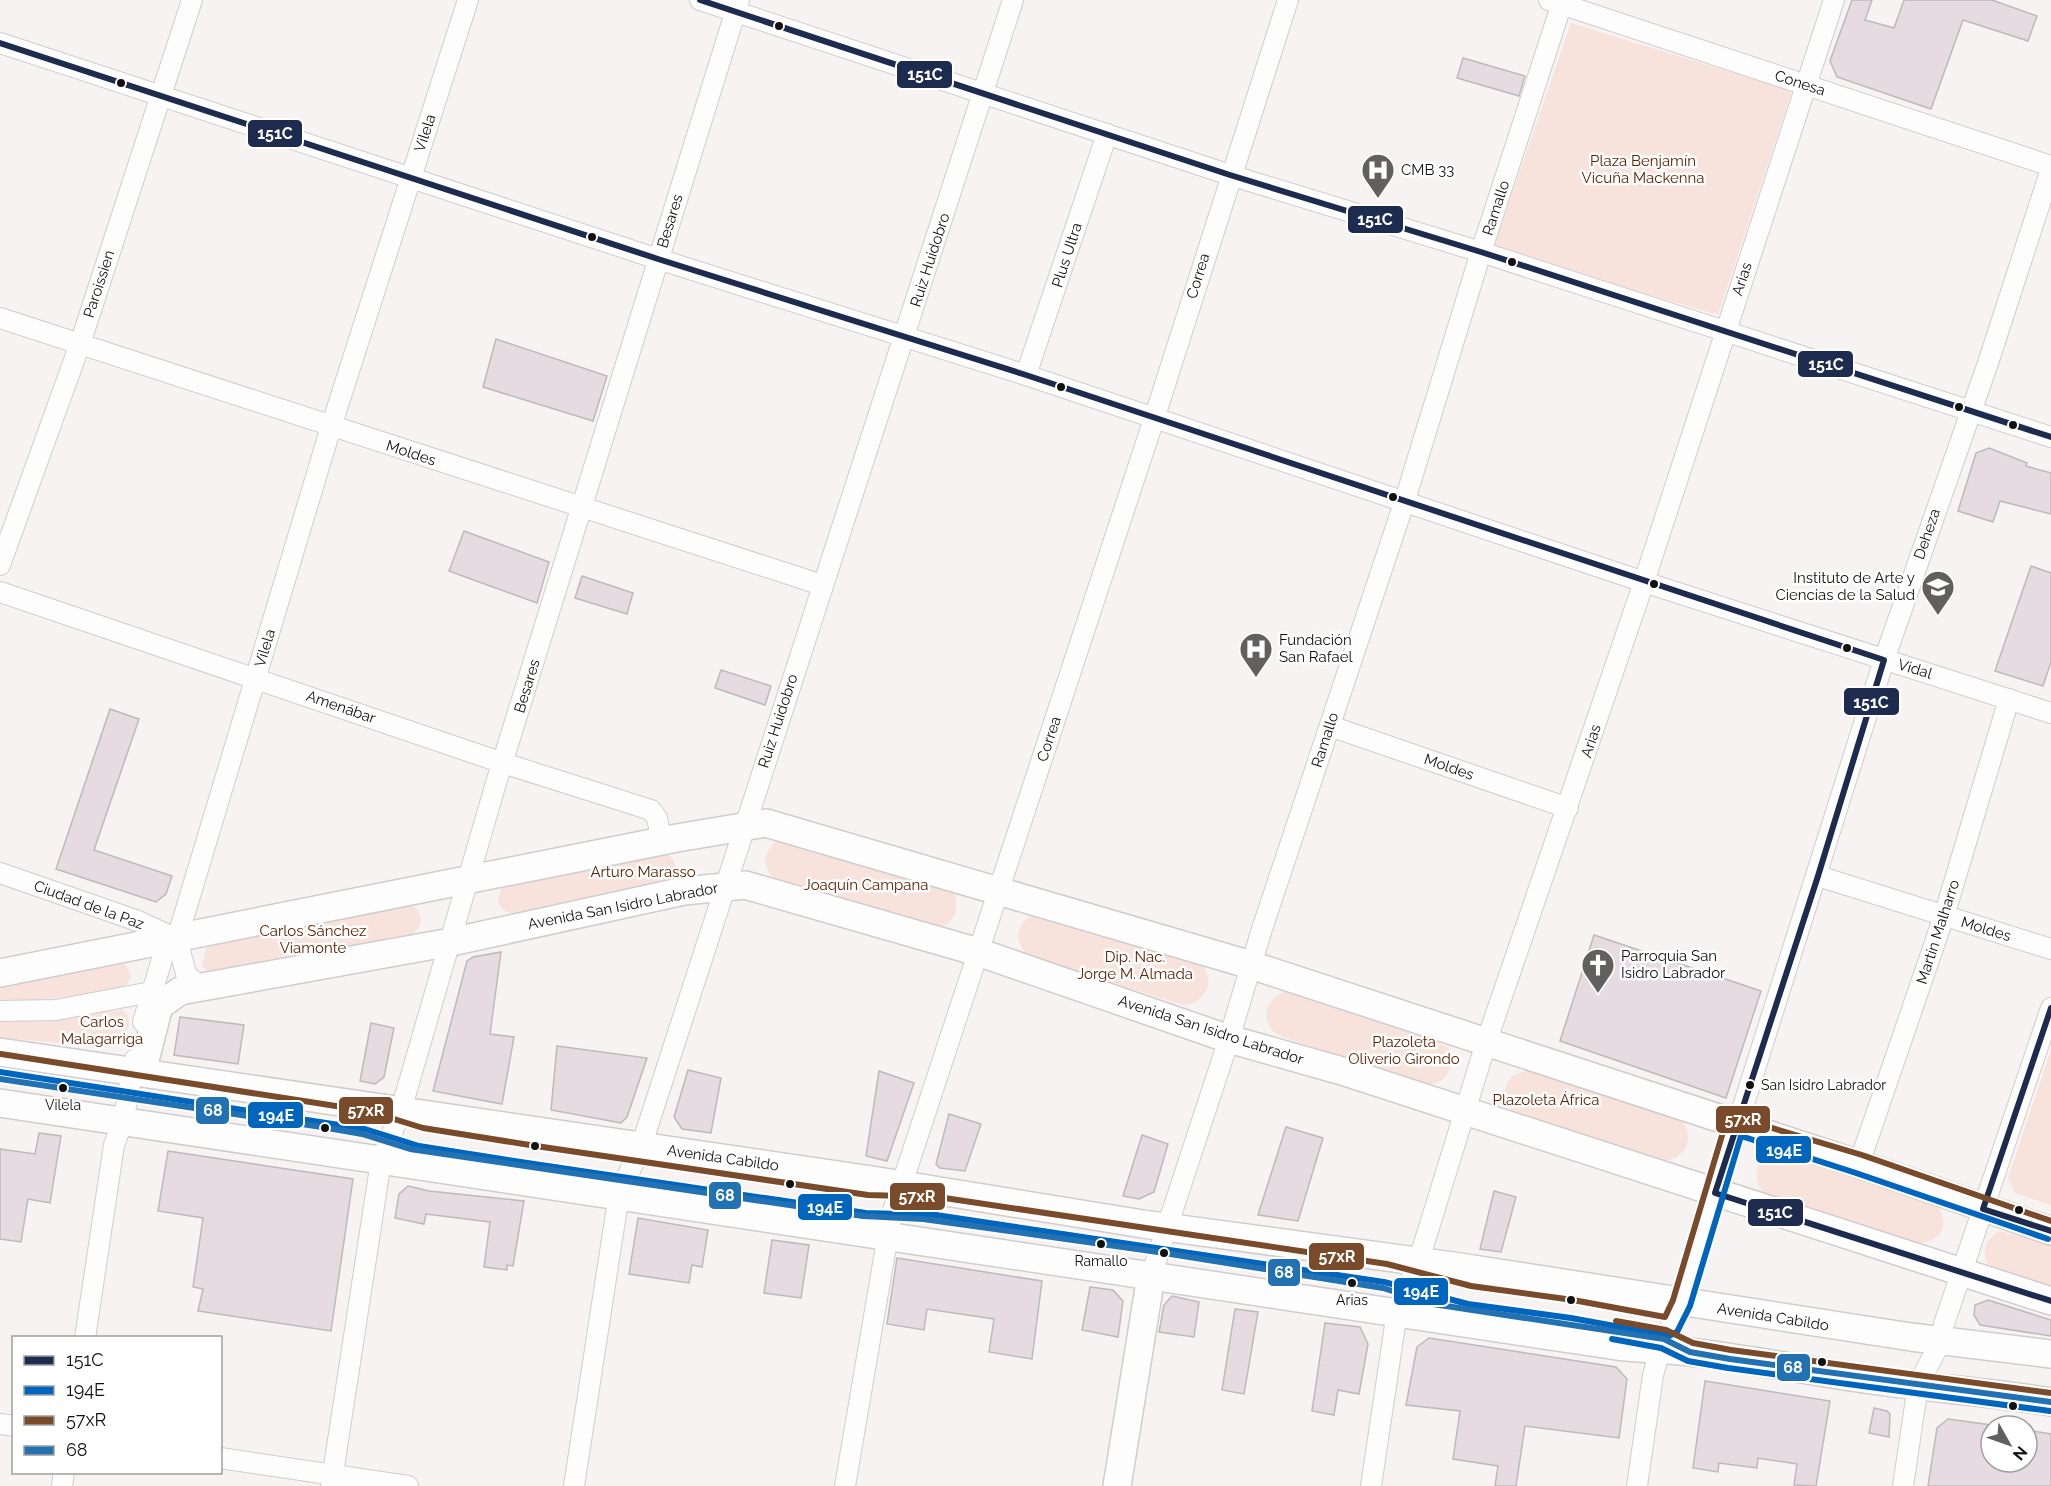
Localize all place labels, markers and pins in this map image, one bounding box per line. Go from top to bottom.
unlabelled marker [773,20,785,32]
unlabelled marker [115,77,127,89]
hospital icon: CMB 33 [1360,152,1396,199]
place label: CMB 33 [1401,161,1454,179]
unlabelled marker [586,231,598,243]
unlabelled marker [1506,256,1518,268]
unlabelled marker [1055,381,1067,393]
unlabelled marker [1953,401,1965,413]
unlabelled marker [2007,419,2019,431]
unlabelled marker [1387,491,1399,503]
place label: Instituto de Arte y Ciencias de la Salud [1775,569,1915,604]
school or university icon: Instituto de Arte y Ciencias de la Salud [1920,569,1956,616]
unlabelled marker [1648,578,1660,590]
hospital icon: Fundación San Rafael [1238,631,1274,678]
place label: Fundación San Rafael [1279,631,1354,666]
unlabelled marker [1841,642,1853,654]
church icon: Parroquia San Isidro Labrador [1580,947,1616,994]
place label: Parroquia San Isidro Labrador [1621,947,1726,982]
place label: San Isidro Labrador [1761,1077,1886,1093]
marker: San Isidro Labrador [1744,1079,1756,1091]
marker: Vilela [57,1082,69,1094]
place label: Vilela [45,1097,81,1113]
unlabelled marker [319,1122,331,1134]
unlabelled marker [529,1140,541,1152]
unlabelled marker [784,1178,796,1190]
unlabelled marker [2013,1204,2025,1216]
marker: Ramallo [1095,1238,1107,1250]
unlabelled marker [1158,1247,1170,1259]
place label: Ramallo [1074,1253,1128,1269]
marker: Arias [1346,1277,1358,1289]
place label: Arias [1336,1292,1368,1308]
unlabelled marker [1565,1294,1577,1306]
unlabelled marker [1816,1356,1828,1368]
unlabelled marker [2007,1400,2019,1412]

